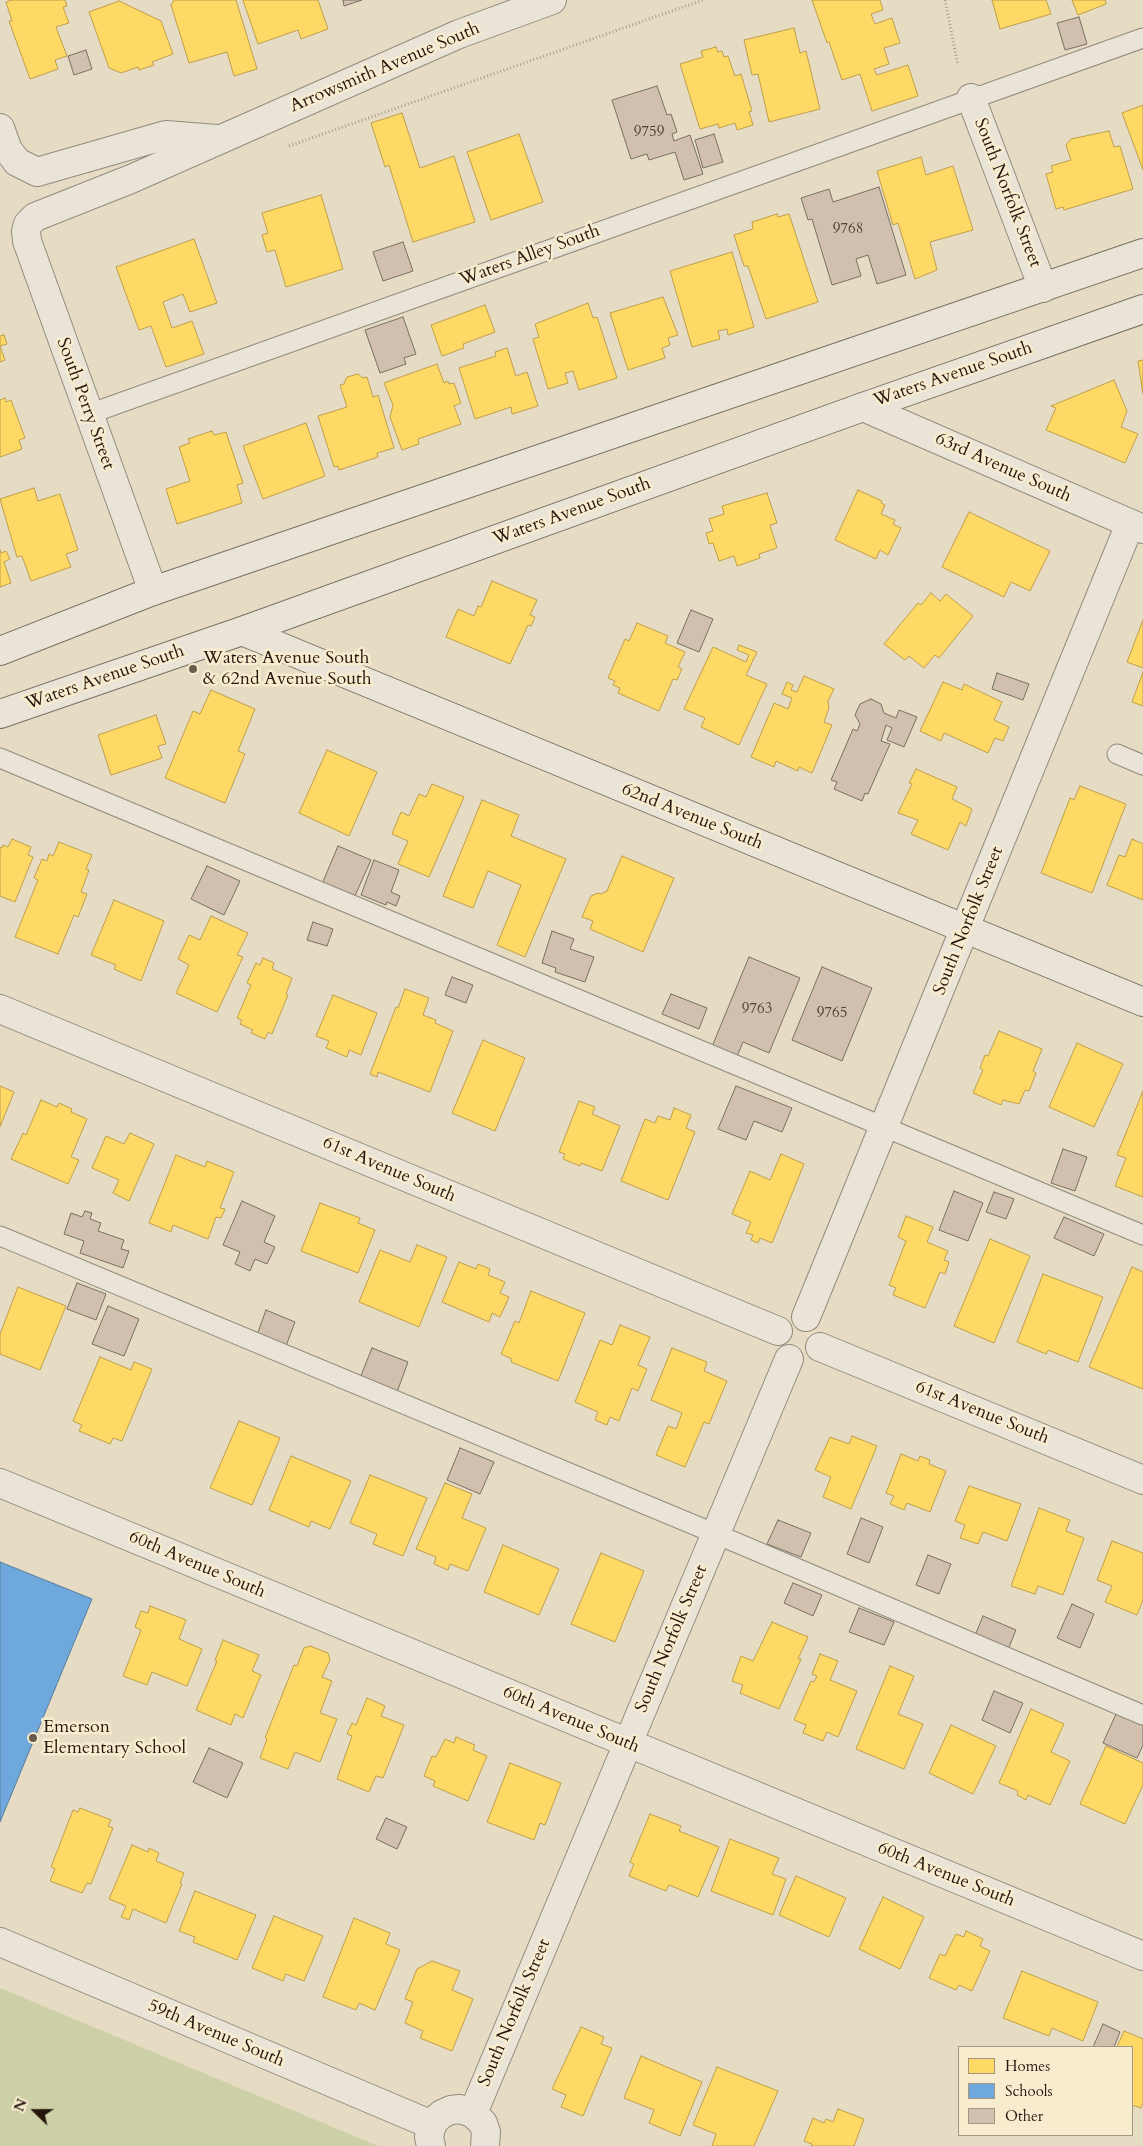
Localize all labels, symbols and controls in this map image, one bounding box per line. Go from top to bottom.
street label: Arrowsmith Avenue South [287,18,483,118]
street label: South Norfolk Street [969,115,1045,271]
house number: 9759 [634,124,664,142]
street label: Waters Alley South [457,221,603,291]
house number: 9768 [833,221,863,239]
street label: South Perry Street [51,335,119,473]
street label: Waters Avenue South [871,338,1035,412]
street label: 63rd Avenue South [932,428,1074,508]
street label: Waters Avenue South [490,473,654,551]
street label: Waters Avenue South [23,641,187,715]
place label: Waters Avenue South & 62nd Avenue South [203,648,372,691]
marker: Waters Avenue South & 62nd Avenue South [187,663,199,675]
street label: 62nd Avenue South [618,779,766,855]
street label: South Norfolk Street [929,844,1009,998]
house number: 9763 [742,1001,772,1019]
house number: 9765 [817,1005,847,1023]
street label: 61st Avenue South [319,1132,459,1208]
street label: 61st Avenue South [912,1376,1052,1450]
street label: 60th Avenue South [125,1526,269,1604]
street label: South Norfolk Street [631,1562,713,1716]
street label: 60th Avenue South [499,1681,643,1759]
place label: Emerson Elementary School [43,1717,186,1760]
marker: Emerson Elementary School [27,1732,39,1744]
street label: 60th Avenue South [874,1838,1018,1912]
street label: South Norfolk Street [474,1936,556,2090]
street label: 59th Avenue South [144,1995,288,2073]
legend [958,2046,1133,2136]
text: Homes [1005,2056,1050,2076]
text: Schools [1005,2081,1053,2101]
north arrow [10,2086,60,2136]
text: N [10,2096,32,2114]
text: Other [1005,2106,1043,2126]

